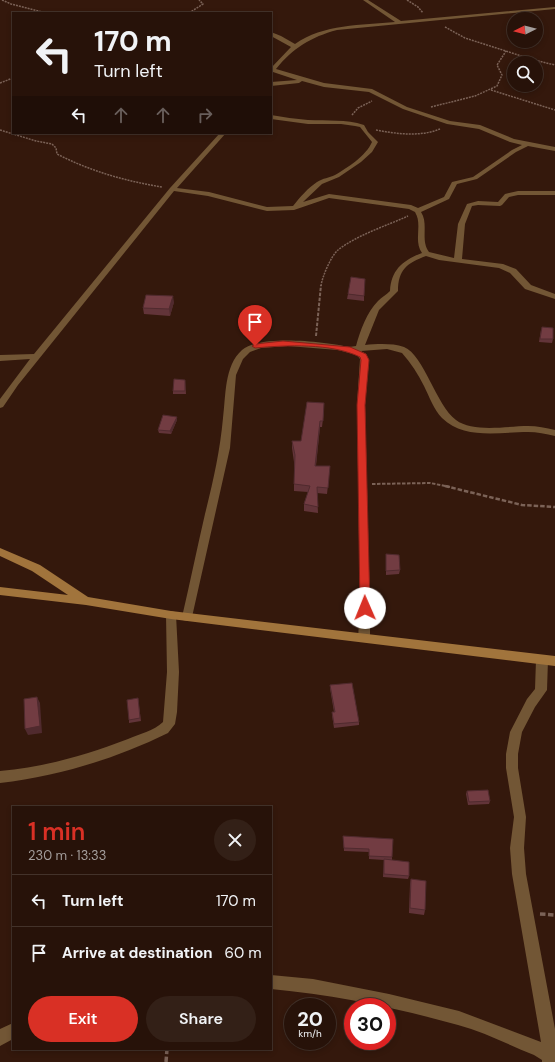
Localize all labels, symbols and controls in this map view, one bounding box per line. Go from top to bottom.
north arrow [507,12,543,48]
map controls [507,12,543,92]
text: 170 m [94,23,172,60]
icon: left [28,28,80,80]
button: search [507,56,543,92]
text: Turn left [94,59,163,83]
icon: left [68,104,90,126]
icon: ahead [110,104,132,126]
icon: ahead [152,104,174,126]
icon: right [194,104,216,126]
pin [238,305,272,346]
icon: arrive [244,311,266,333]
position arrow [344,587,386,629]
text: 1 min [28,816,85,847]
button: close [214,819,256,861]
text: 230 m · 13:33 [28,847,106,864]
icon: left [28,890,50,912]
text: Turn left [62,891,123,911]
text: 170 m [216,891,256,911]
icon: arrive [28,942,50,964]
text: Arrive at destination [62,943,213,963]
text: 60 m [225,943,262,963]
button: Exit [28,996,138,1042]
button: Share [146,996,256,1042]
speed limit sign: 30 [344,998,396,1050]
text: 20 [297,1006,323,1032]
text: km/h [298,1027,322,1040]

